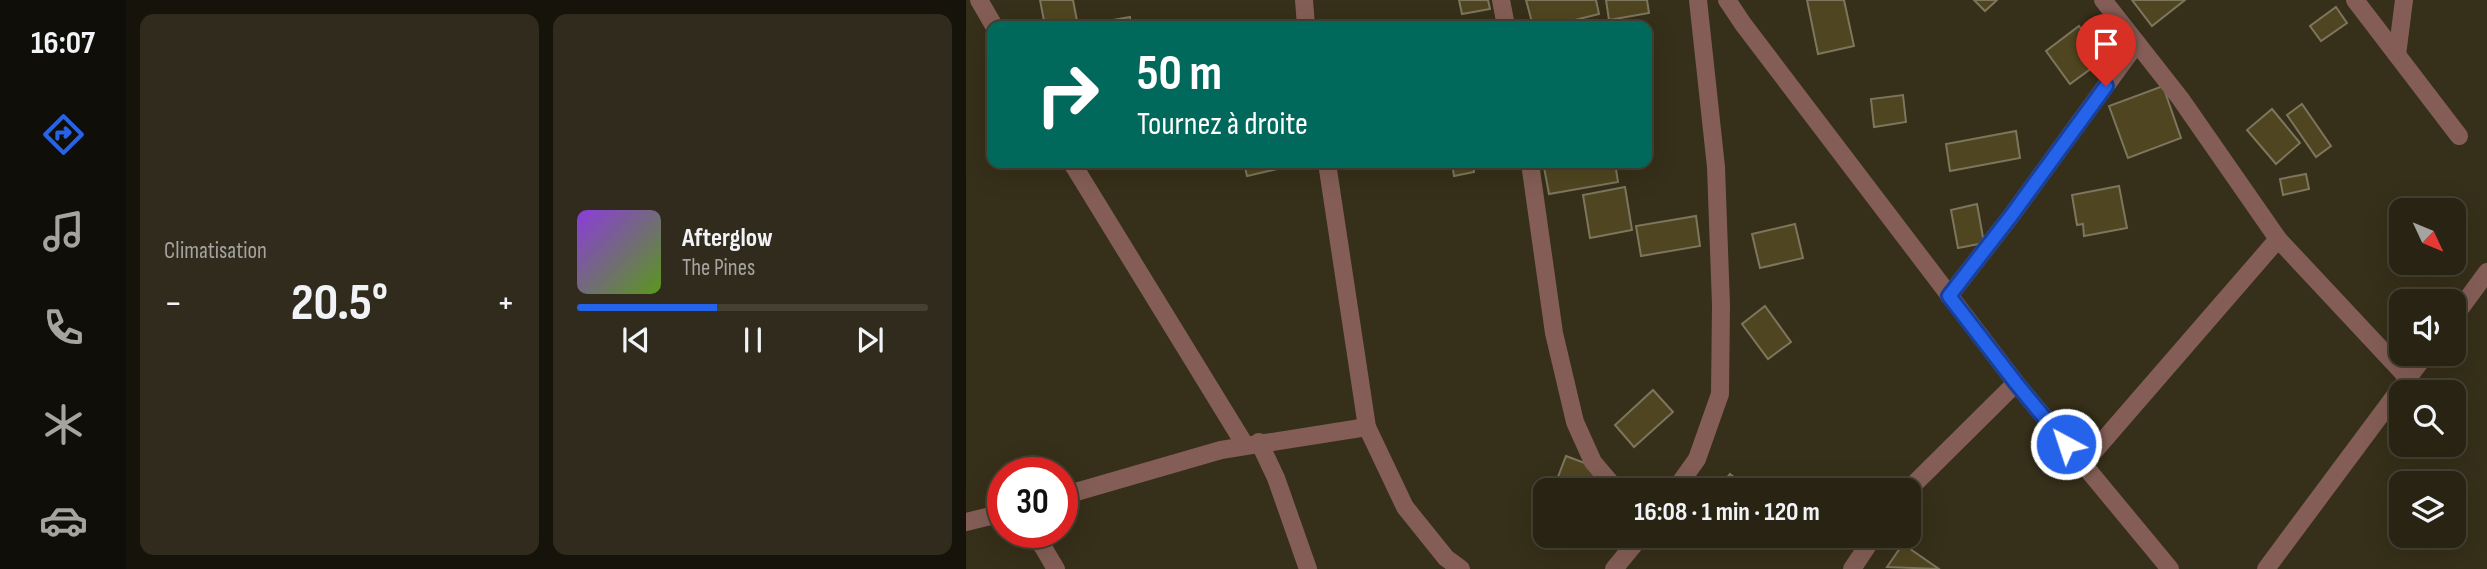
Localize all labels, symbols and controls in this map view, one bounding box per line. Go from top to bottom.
pin [2076,14,2136,86]
text: 16:07 [31,24,95,63]
icon: arrive [2087,25,2125,63]
text: 50 m [1137,45,1222,104]
icon: right [1022,49,1113,140]
text: Tournez à droite [1137,105,1308,144]
icon: directions [39,110,88,159]
north arrow [2389,198,2466,275]
map controls [2389,198,2466,548]
icon: music [39,207,88,256]
text: Afterglow [682,223,773,254]
text: Climatisation [164,237,267,265]
text: The Pines [682,254,755,282]
text: 20.5° [291,272,388,335]
text: − [164,281,183,326]
text: + [496,281,515,326]
button: sound [2389,289,2466,366]
icon: phone [39,303,88,352]
icon: previous [617,321,655,359]
icon: pause [734,321,772,359]
icon: next [851,321,889,359]
button: search [2389,380,2466,457]
icon: climate [39,400,88,449]
position arrow [2029,407,2103,481]
speed limit sign: 30 [987,457,1078,548]
button: layers [2389,471,2466,548]
icon: car [39,496,88,545]
text: 16:08 · 1 min · 120 m [1634,497,1820,528]

